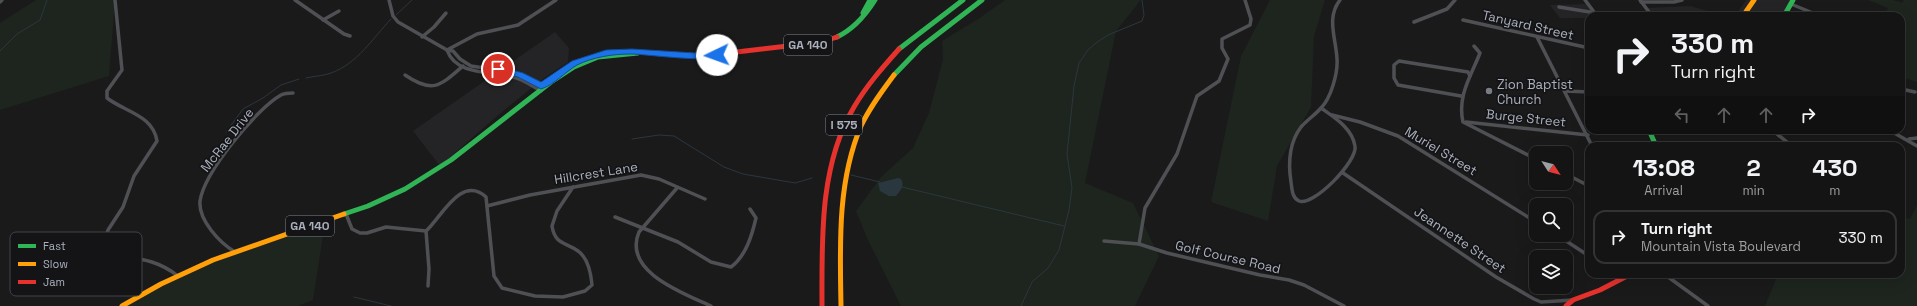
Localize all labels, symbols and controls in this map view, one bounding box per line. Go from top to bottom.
street label: Tanyard Street [1481,6,1575,44]
text: 330 m [1671,25,1754,61]
icon: right [1605,28,1657,80]
position arrow [696,34,738,76]
road number: GA 140 [784,35,832,55]
pin [481,52,515,86]
icon: arrive [487,58,509,80]
text: Turn right [1671,60,1755,83]
place label: Zion Baptist Church [1497,76,1573,108]
marker: Zion Baptist Church [1484,86,1494,96]
icon: left [1671,104,1693,126]
icon: ahead [1713,104,1735,126]
icon: ahead [1755,104,1777,126]
icon: right [1797,104,1819,126]
street label: McRae Drive [197,105,257,175]
street label: Burge Street [1485,105,1567,131]
road number: I 575 [826,115,862,135]
street label: Muriel Street [1402,123,1480,179]
north arrow [1529,146,1573,190]
map controls [1529,146,1573,294]
text: 13:08 [1632,152,1695,183]
text: 2 [1746,152,1761,183]
text: 430 [1812,152,1858,183]
street label: Hillcrest Lane [553,158,639,188]
text: Arrival [1644,182,1683,199]
text: min [1742,182,1765,199]
text: m [1829,182,1840,199]
button: search [1529,198,1573,242]
street label: Jeannette Street [1411,203,1509,277]
road number: GA 140 [286,216,334,236]
text: Turn right [1641,219,1712,238]
icon: right [1607,226,1629,248]
text: 330 m [1839,228,1883,247]
legend [10,232,142,296]
street label: Golf Course Road [1174,237,1282,277]
text: Mountain Vista Boulevard [1641,238,1801,255]
text: Fast [43,239,66,253]
button: layers [1529,250,1573,294]
text: Slow [43,257,68,271]
text: Jam [43,275,65,289]

